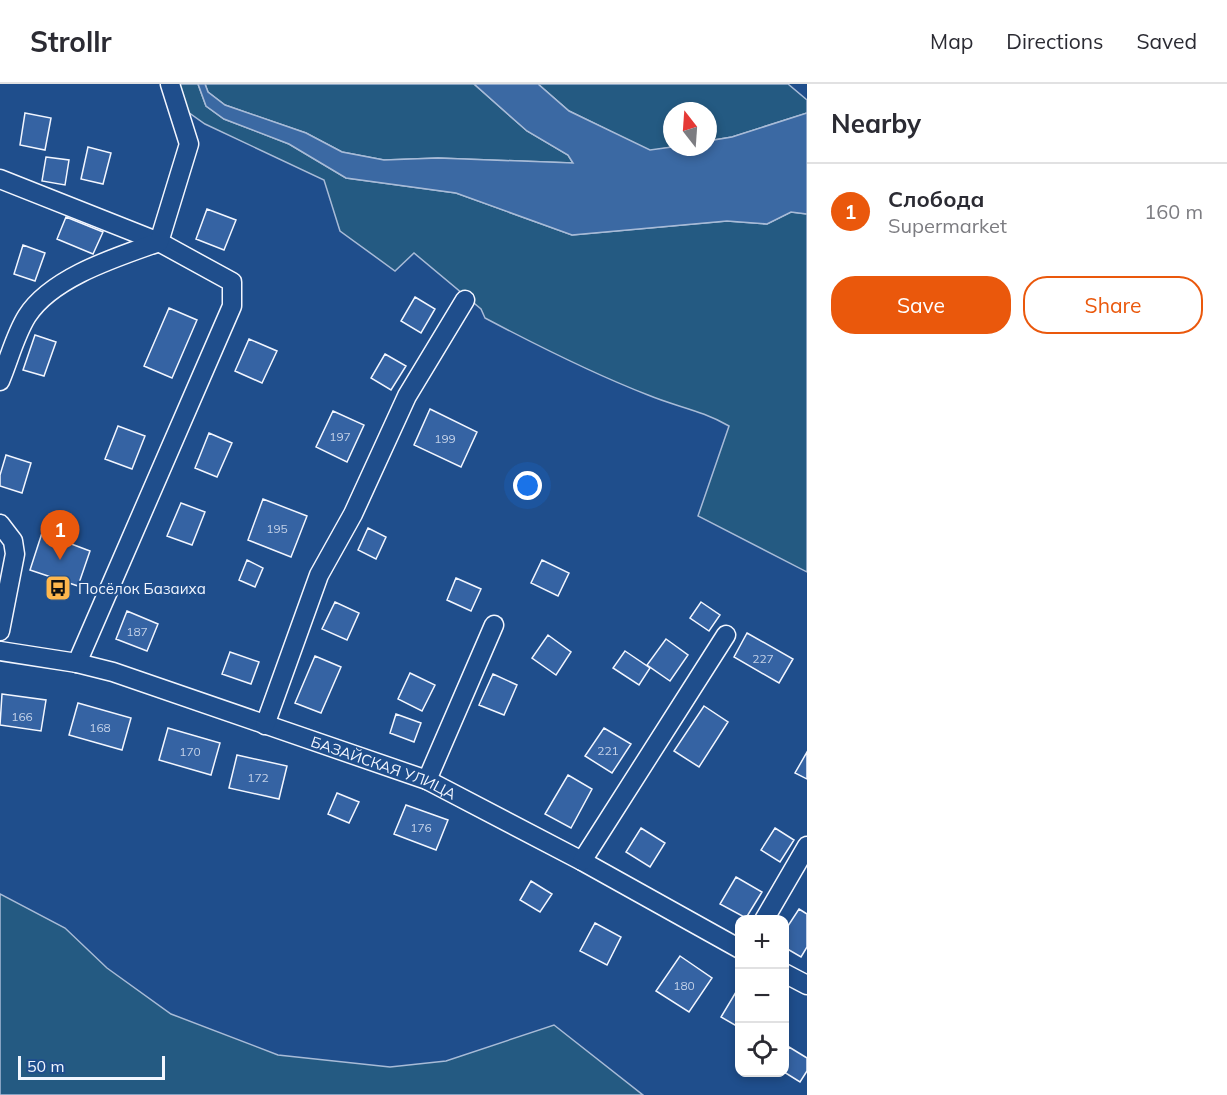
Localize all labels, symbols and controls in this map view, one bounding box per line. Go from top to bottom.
text: Strollr [30,24,112,59]
text: Map [930,28,973,54]
text: Directions [1006,28,1103,54]
text: Saved [1136,28,1197,54]
north arrow [663,102,717,156]
text: Nearby [831,107,921,140]
text: Слобода [888,185,984,213]
text: 1 [845,199,857,224]
text: 160 m [1144,199,1203,224]
text: Supermarket [888,213,1007,238]
button: Save [831,276,1011,334]
button: Share [1023,276,1203,334]
house number: 197 [329,429,351,444]
house number: 199 [434,431,456,446]
your location [513,471,542,500]
pin: 1 [40,510,80,560]
house number: 195 [266,521,288,536]
bus stop icon: Посёлок Базаиха [43,573,73,603]
place label: Посёлок Базаиха [78,579,206,598]
house number: 187 [126,624,148,639]
house number: 227 [752,651,774,666]
house number: 166 [11,709,33,724]
house number: 168 [89,720,111,735]
street label: БАЗАЙСКАЯ УЛИЦА [308,731,460,803]
house number: 221 [597,743,619,758]
house number: 170 [179,744,201,759]
house number: 172 [247,770,269,785]
house number: 176 [410,820,432,835]
map controls [735,915,789,1077]
button: + [735,915,789,969]
button: − [735,969,789,1023]
house number: 180 [673,978,695,993]
button: locate [735,1023,789,1077]
scale bar [18,1053,165,1080]
text: 50 m [27,1056,64,1076]

